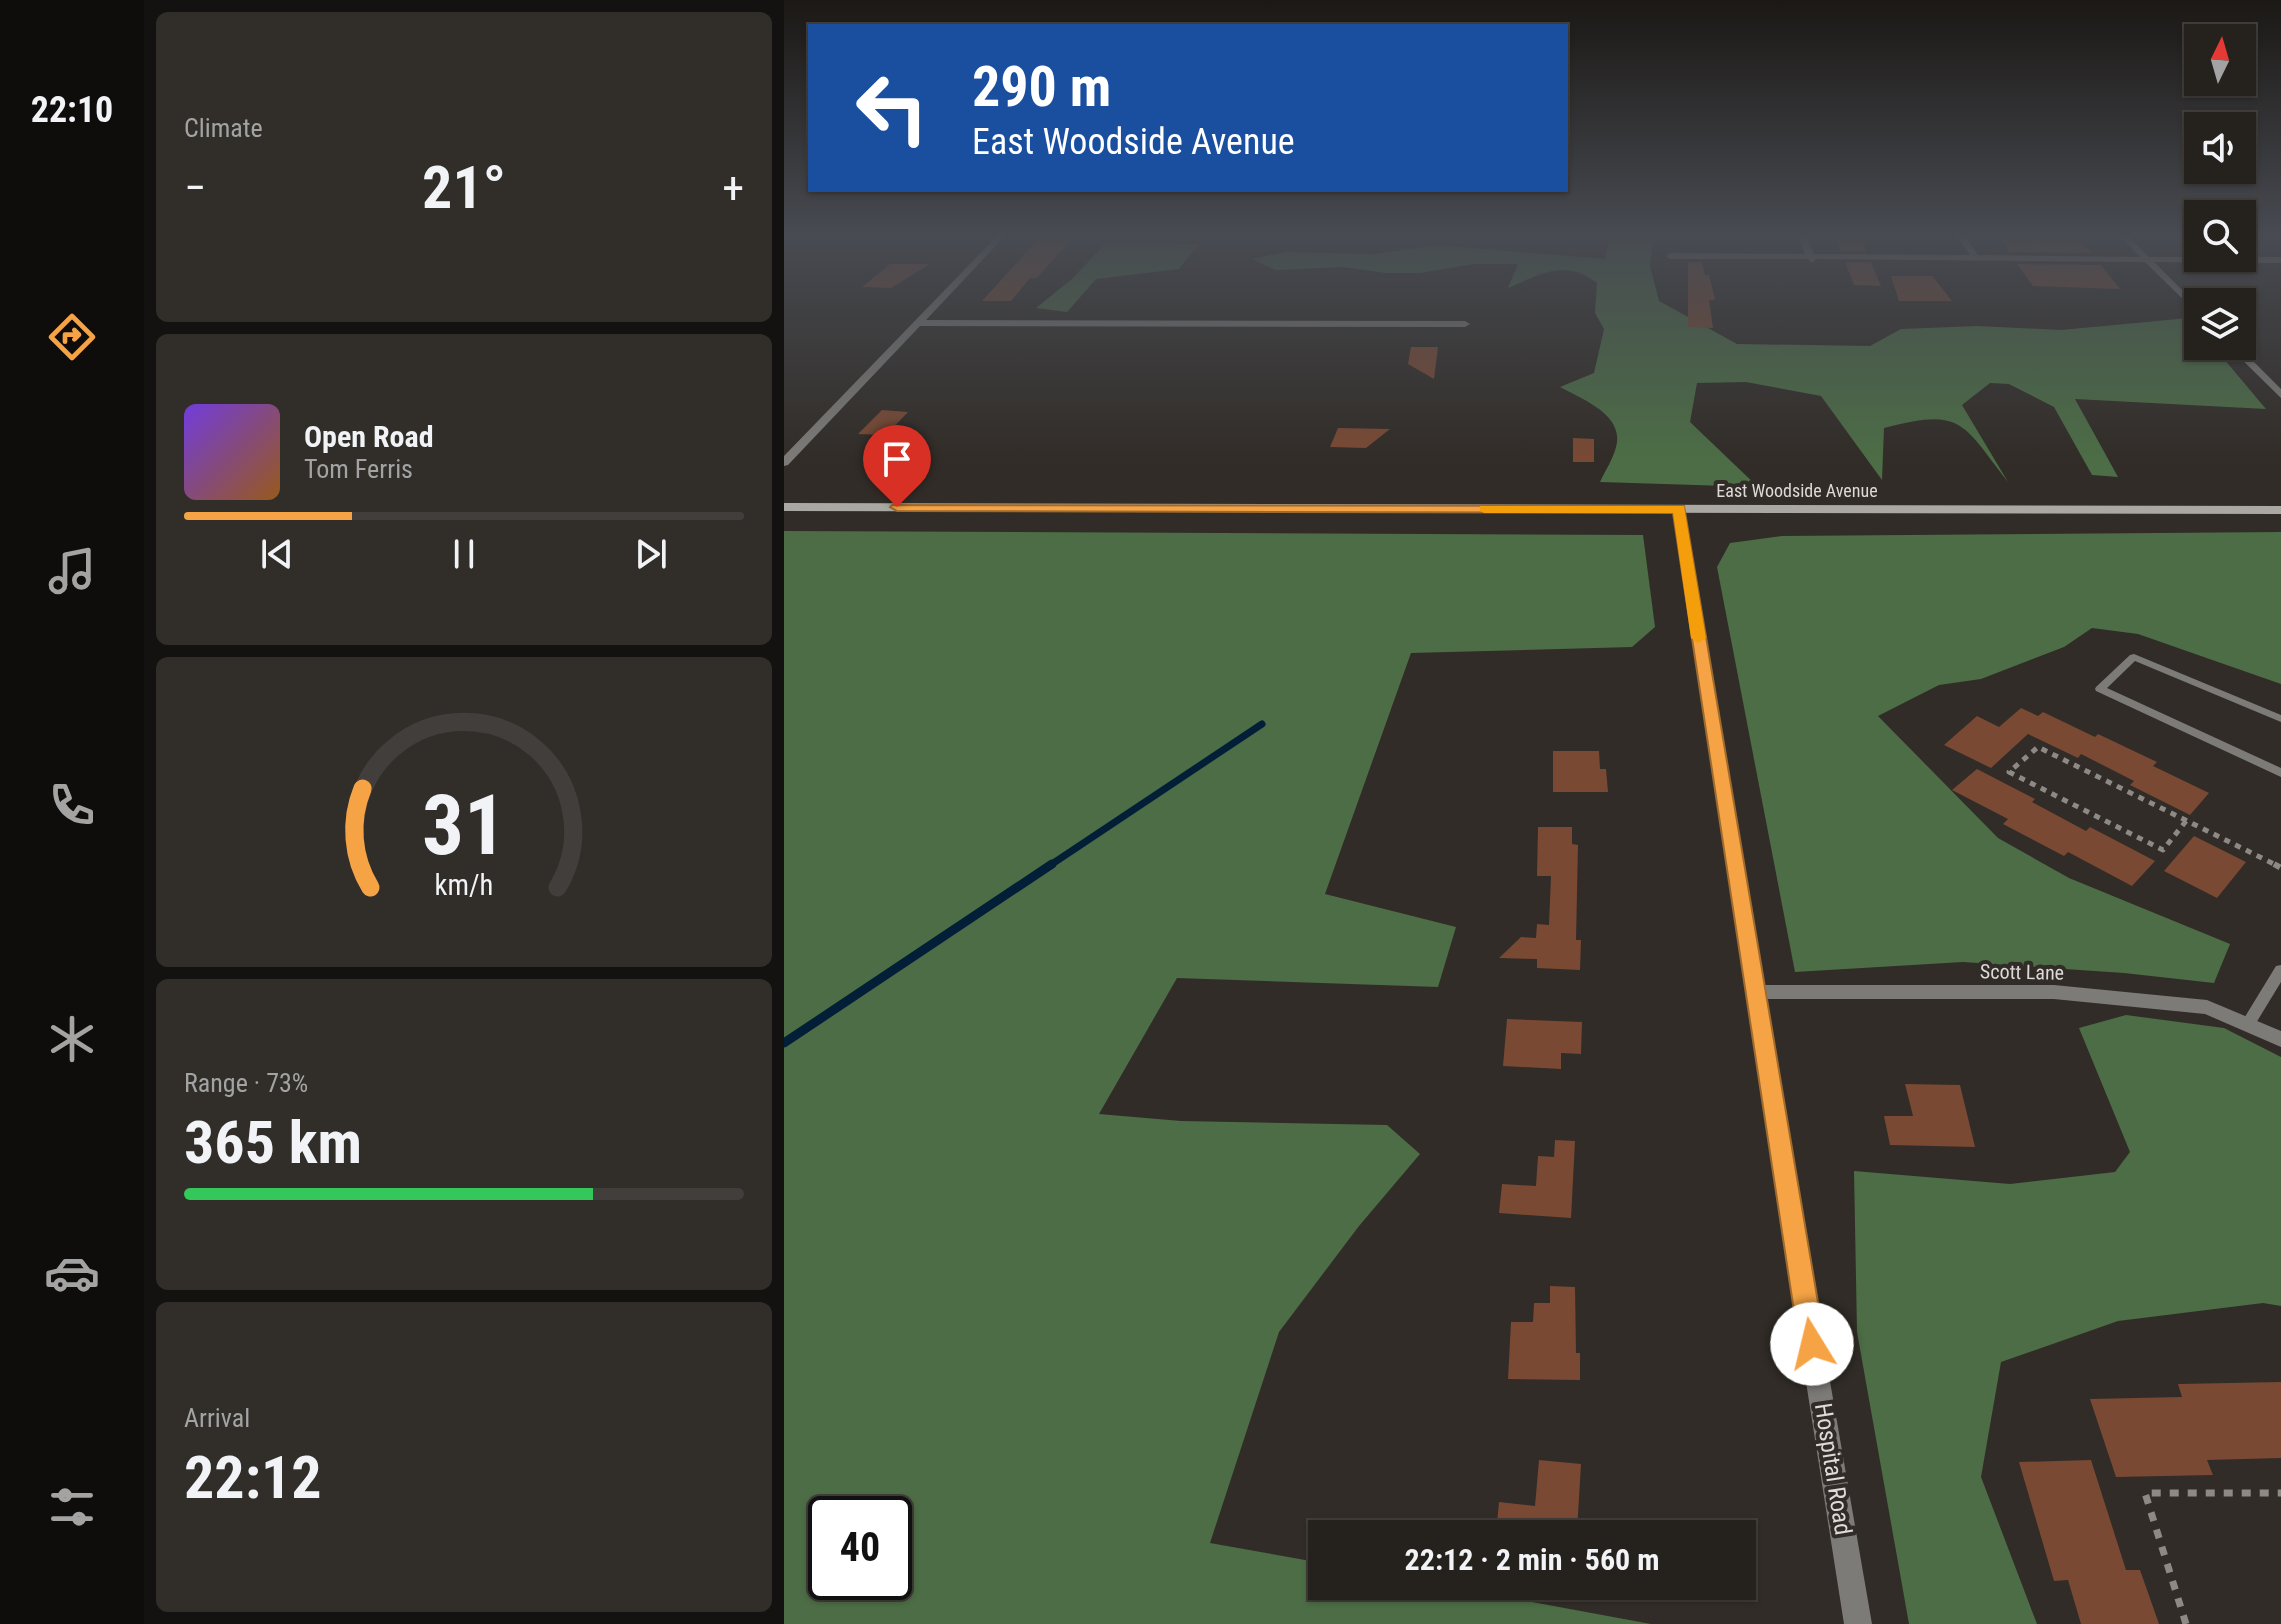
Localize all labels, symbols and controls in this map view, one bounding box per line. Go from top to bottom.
north arrow [2184,24,2256,96]
map controls [2184,24,2256,360]
text: 290 m [972,54,1111,120]
icon: left [840,56,944,160]
text: 22:10 [31,89,113,131]
button: sound [2184,112,2256,184]
text: Climate [184,113,263,143]
text: East Woodside Avenue [972,121,1295,163]
text: 21° [422,152,506,223]
text: − [184,162,206,214]
text: + [722,162,744,214]
button: search [2184,200,2256,272]
button: layers [2184,288,2256,360]
icon: directions [44,309,100,365]
text: Open Road [304,419,434,454]
pin [863,425,931,507]
icon: arrive [875,437,919,481]
text: Tom Ferris [304,454,413,484]
street label: East Woodside Avenue [1716,480,1878,501]
icon: previous [255,532,299,576]
icon: pause [442,532,486,576]
icon: next [629,532,673,576]
icon: music [44,543,100,599]
icon: phone [44,777,100,833]
text: 31 [422,777,506,874]
text: km/h [435,868,493,902]
street label: Scott Lane [1980,959,2064,985]
icon: climate [44,1011,100,1067]
text: Range · 73% [184,1068,308,1098]
text: 365 km [184,1107,362,1178]
icon: car [44,1245,100,1301]
position arrow [1770,1302,1854,1386]
street label: Hospital Road [1809,1401,1857,1537]
text: Arrival [184,1403,250,1433]
text: 22:12 [184,1442,322,1513]
icon: filters [44,1479,100,1535]
speed limit sign: 40 [808,1496,912,1600]
text: 22:12 · 2 min · 560 m [1405,1542,1659,1577]

